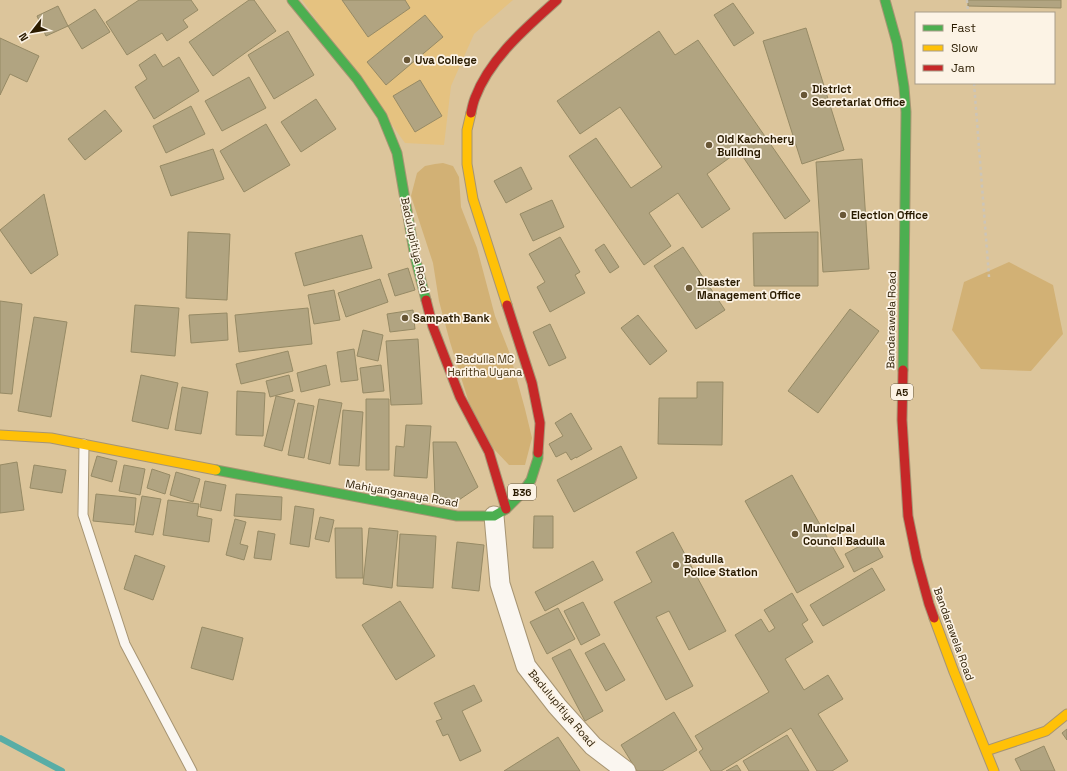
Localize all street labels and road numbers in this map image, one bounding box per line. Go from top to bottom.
street label: Badulupitiya Road [398,196,432,294]
street label: Bandarawela Road [883,271,899,369]
road number: A5 [891,384,913,400]
street label: Mahiyanganaya Road [345,476,459,510]
road number: B36 [508,484,536,500]
street label: Bandarawela Road [931,586,977,682]
street label: Badulupitiya Road [525,666,599,750]

